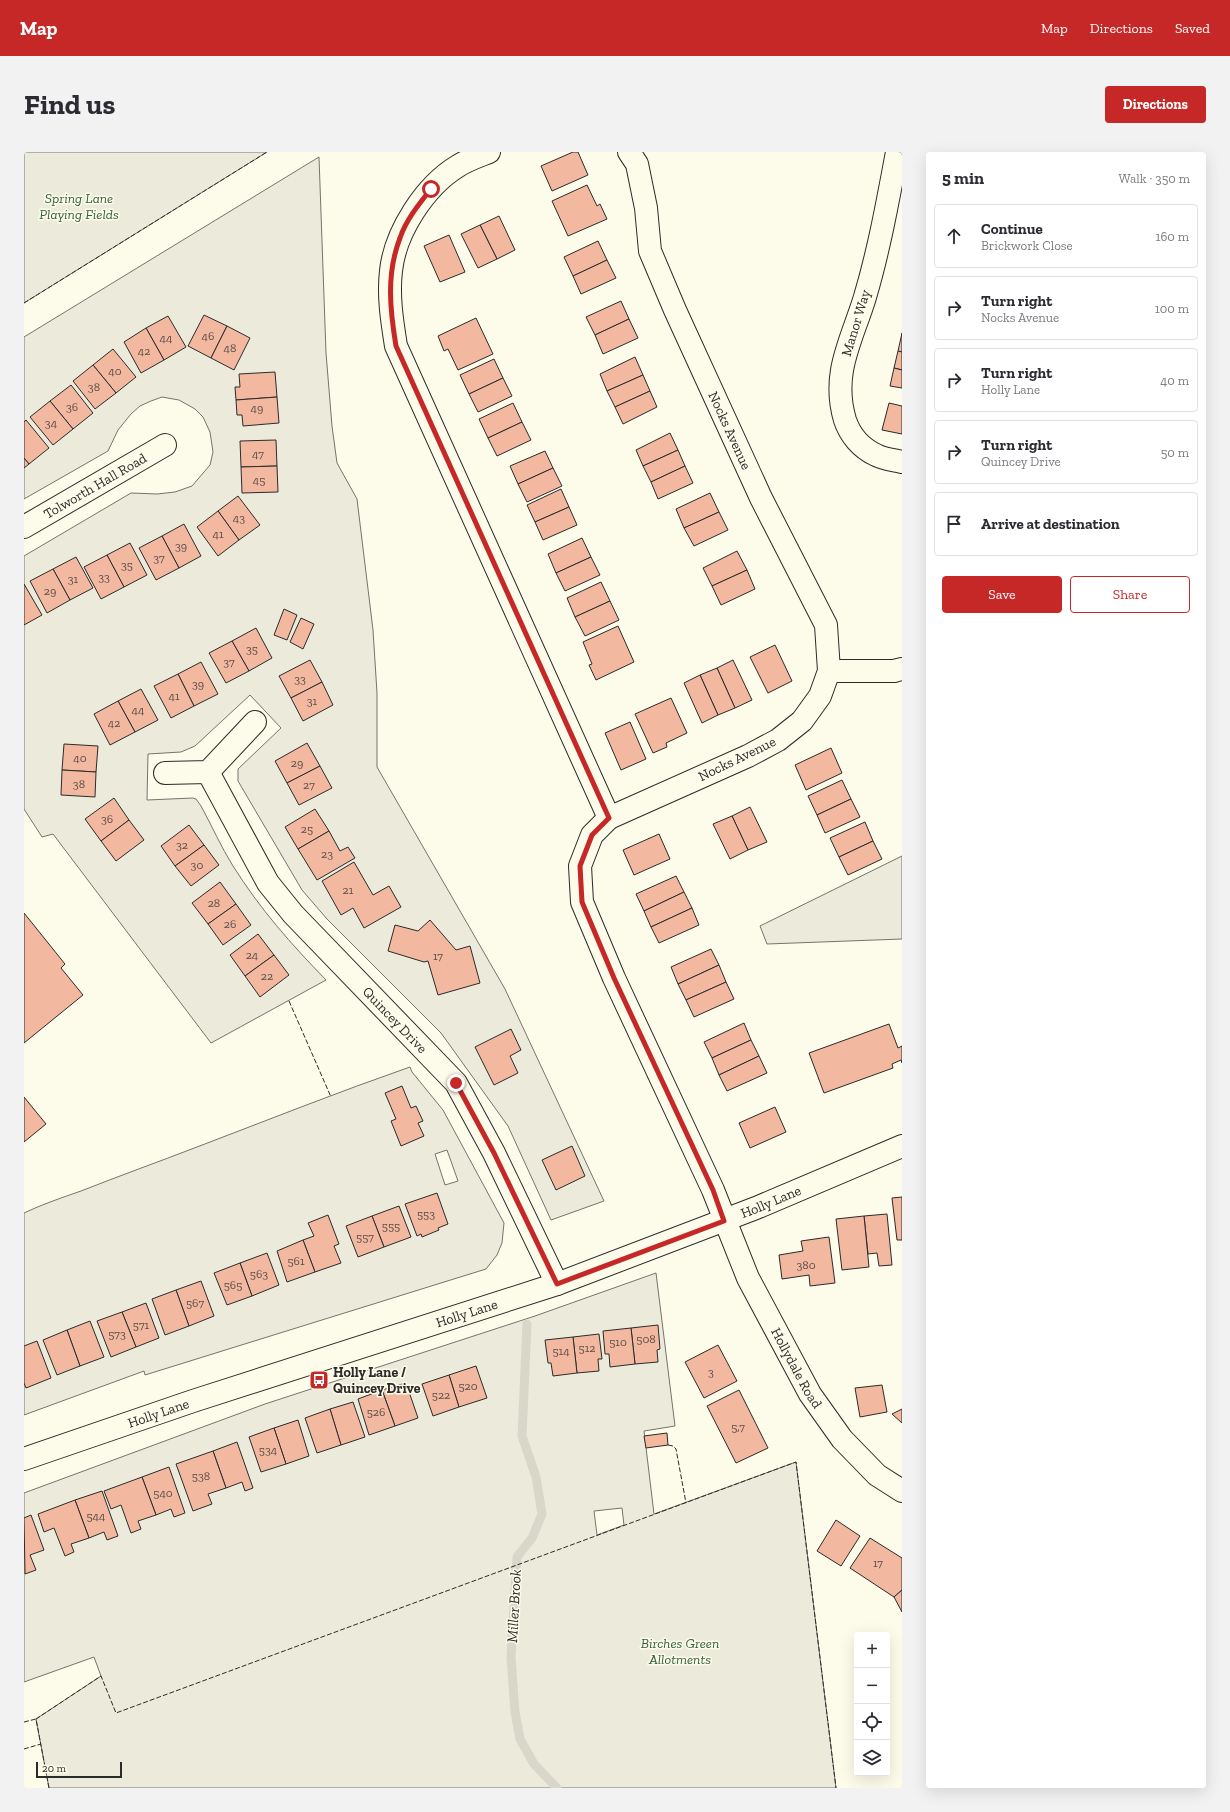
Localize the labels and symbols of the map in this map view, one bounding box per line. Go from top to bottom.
route start [422,180,440,198]
park label: Spring Lane Playing Fields [39,190,119,223]
street label: Manor Way [838,287,874,358]
house number: 46 [202,329,214,343]
house number: 44 [160,331,173,345]
house number: 48 [224,341,236,355]
house number: 42 [138,344,150,358]
house number: 40 [108,364,122,378]
house number: 38 [88,380,100,394]
street label: Nocks Avenue [705,389,756,473]
house number: 36 [66,400,78,414]
house number: 49 [251,401,263,415]
house number: 34 [45,416,58,430]
house number: 47 [252,447,264,461]
street label: Tolworth Hall Road [40,449,150,522]
house number: 45 [253,473,265,487]
house number: 43 [233,511,245,525]
house number: 41 [212,527,224,541]
house number: 39 [175,539,187,553]
house number: 37 [153,551,165,565]
house number: 35 [121,558,133,572]
house number: 33 [98,570,110,584]
house number: 31 [68,572,79,586]
house number: 29 [44,584,56,598]
house number: 35 [246,642,258,656]
house number: 37 [223,655,235,669]
house number: 33 [294,672,306,686]
house number: 39 [192,677,204,691]
house number: 41 [168,689,180,703]
house number: 31 [307,694,318,708]
house number: 44 [132,703,145,717]
house number: 42 [108,716,120,730]
street label: Nocks Avenue [695,733,779,785]
house number: 40 [73,751,87,765]
house number: 29 [291,756,303,770]
house number: 38 [73,777,85,791]
house number: 27 [303,778,315,792]
house number: 36 [101,812,113,826]
house number: 25 [301,822,313,836]
house number: 32 [176,838,188,852]
house number: 23 [321,847,333,861]
house number: 30 [191,858,203,872]
house number: 21 [343,883,354,897]
house number: 28 [208,896,220,910]
house number: 26 [224,917,236,931]
house number: 24 [246,948,259,962]
house number: 17 [433,949,443,963]
house number: 22 [261,969,273,983]
street label: Quincey Drive [359,983,431,1057]
route end [447,1074,465,1092]
street label: Holly Lane [738,1181,804,1222]
house number: 553 [417,1207,435,1221]
house number: 555 [382,1219,400,1233]
house number: 557 [356,1230,374,1244]
house number: 561 [287,1254,305,1268]
house number: 380 [796,1258,816,1272]
house number: 563 [250,1267,268,1281]
house number: 565 [224,1278,242,1292]
street label: Holly Lane [434,1295,500,1331]
house number: 567 [186,1296,204,1310]
house number: 571 [133,1318,150,1332]
street label: Hollydale Road [768,1325,826,1412]
house number: 573 [108,1327,126,1341]
house number: 508 [636,1332,656,1346]
house number: 510 [609,1335,627,1349]
house number: 512 [579,1341,595,1355]
house number: 514 [552,1344,570,1358]
place label: Holly Lane / Quincey Drive [333,1364,421,1397]
house number: 3 [708,1365,714,1379]
bus stop icon: Holly Lane / Quincey Drive [308,1369,330,1391]
house number: 520 [458,1379,478,1393]
house number: 522 [432,1388,450,1402]
street label: Holly Lane [125,1394,192,1431]
house number: 526 [367,1405,385,1419]
house number: 5,7 [731,1420,745,1434]
house number: 534 [259,1443,278,1457]
house number: 538 [192,1469,210,1483]
house number: 540 [153,1486,173,1500]
house number: 544 [86,1509,106,1523]
house number: 17 [873,1556,883,1570]
water label: Miller Brook [503,1569,525,1643]
park label: Birches Green Allotments [641,1635,719,1668]
scale bar [36,1760,122,1779]

